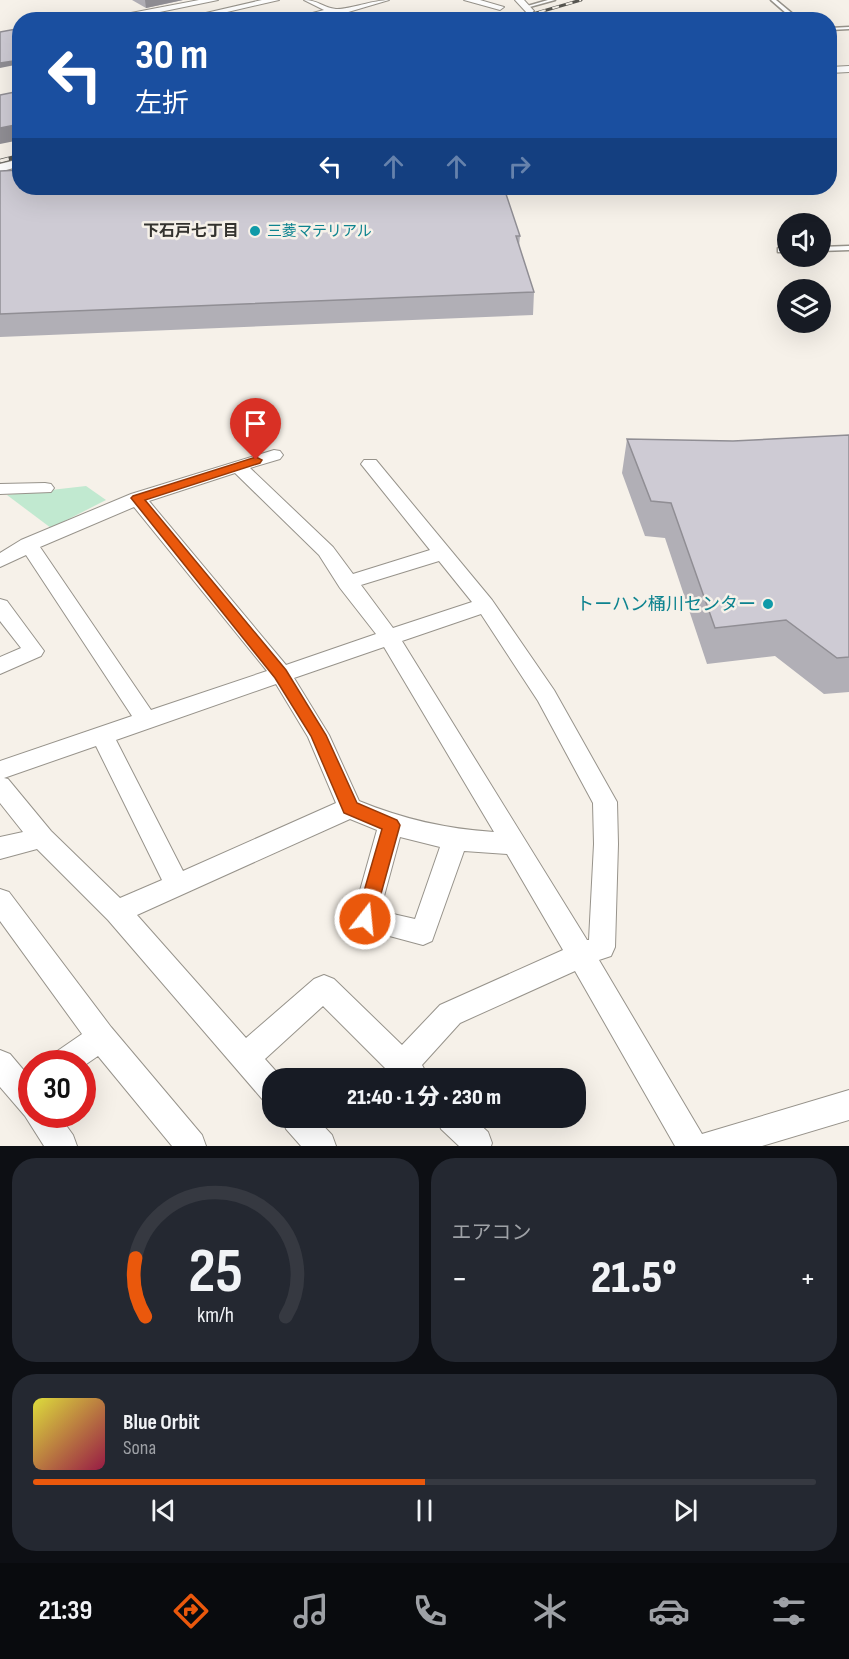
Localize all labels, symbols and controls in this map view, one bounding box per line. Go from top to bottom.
text: 30 m [135,30,208,81]
icon: left [36,36,114,114]
text: 左折 [135,88,189,120]
icon: left [314,150,347,183]
icon: ahead [377,150,410,183]
icon: ahead [440,150,473,183]
icon: right [503,150,536,183]
map controls [777,213,831,333]
button: sound [777,213,831,267]
district label: 下石戸七丁目 [143,222,239,241]
place label: 三菱マテリアル [267,222,372,241]
marker: 三菱マテリアル [248,224,262,238]
button: layers [777,279,831,333]
pin [230,398,281,460]
icon: arrive [239,407,272,440]
place label: トーハン桶川センター [576,594,756,615]
marker: トーハン桶川センター [761,597,775,611]
position arrow [333,887,397,951]
speed limit sign: 30 [18,1050,96,1128]
text: 21:40 · 1 分 · 230 m [347,1084,501,1111]
text: エアコン [452,1221,532,1245]
text: 25 [188,1235,243,1310]
text: 21.5° [591,1251,677,1306]
text: − [452,1259,468,1299]
text: + [800,1259,816,1299]
text: km/h [197,1303,234,1328]
text: Blue Orbit [123,1409,200,1436]
text: Sona [123,1436,156,1460]
icon: previous [147,1494,180,1527]
icon: pause [408,1494,441,1527]
icon: next [669,1494,702,1527]
icon: directions [170,1590,212,1632]
icon: music [290,1590,332,1632]
icon: phone [409,1590,451,1632]
icon: climate [529,1590,571,1632]
icon: car [648,1590,690,1632]
icon: filters [768,1590,810,1632]
text: 21:39 [39,1595,92,1627]

